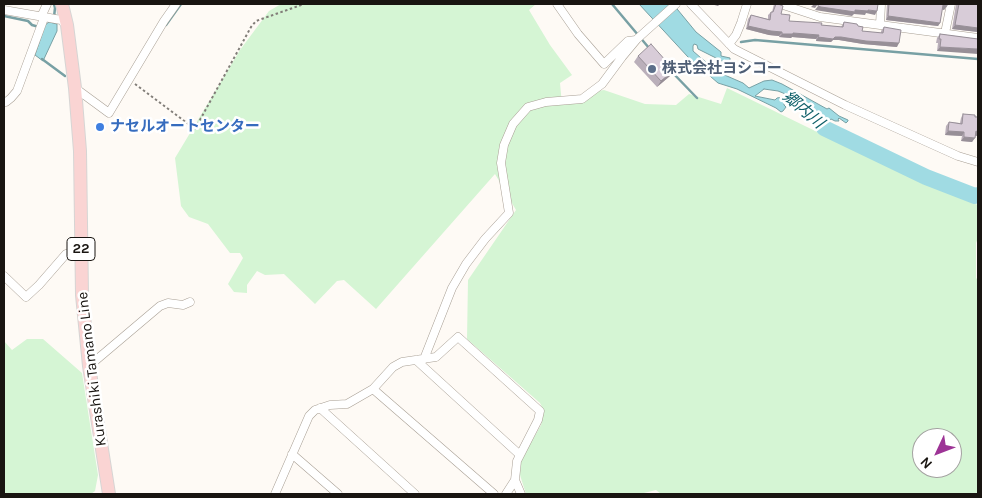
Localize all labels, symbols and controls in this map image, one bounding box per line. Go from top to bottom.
place label: 株式会社ヨシコー [662,60,782,78]
marker: 株式会社ヨシコー [646,63,658,75]
water label: 郷内川 [778,87,828,133]
place label: ナセルオートセンター [110,118,260,136]
marker: ナセルオートセンター [94,121,106,133]
road number: 22 [67,238,95,260]
street label: Kurashiki Tamano Line [74,291,110,447]
north arrow [912,428,962,478]
text: N [917,453,936,472]

